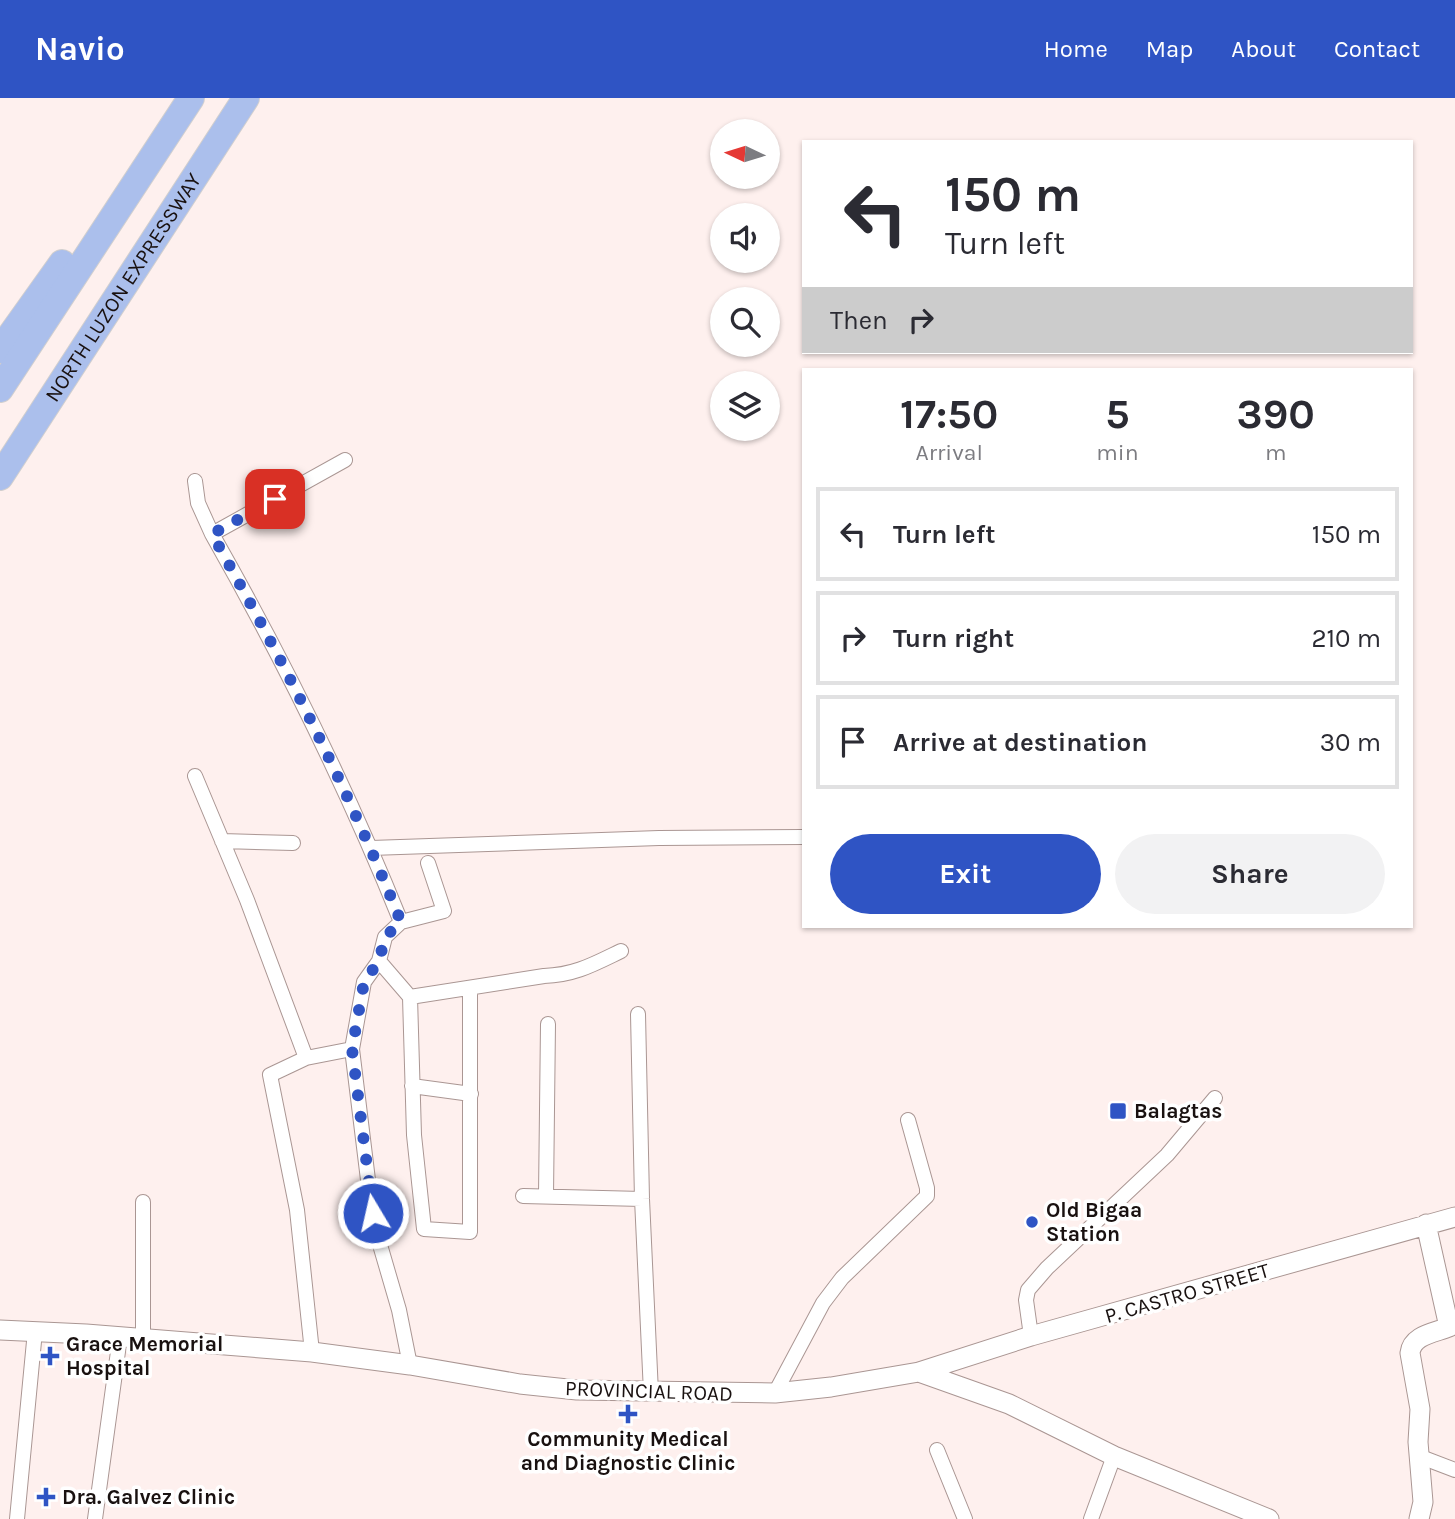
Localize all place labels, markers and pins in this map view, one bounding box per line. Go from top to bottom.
pin [245,469,305,529]
place label: Balagtas [1134,1099,1222,1123]
marker: Balagtas [1108,1101,1128,1121]
place label: Old Bigaa Station [1046,1198,1142,1246]
marker: Old Bigaa Station [1024,1214,1040,1230]
place label: Grace Memorial Hospital [66,1332,223,1380]
marker: Grace Memorial Hospital [40,1346,60,1366]
marker: Community Medical and Diagnostic Clinic [618,1404,638,1424]
place label: Community Medical and Diagnostic Clinic [521,1427,735,1475]
place label: Dra. Galvez Clinic [62,1485,235,1509]
marker: Dra. Galvez Clinic [36,1487,56,1507]

